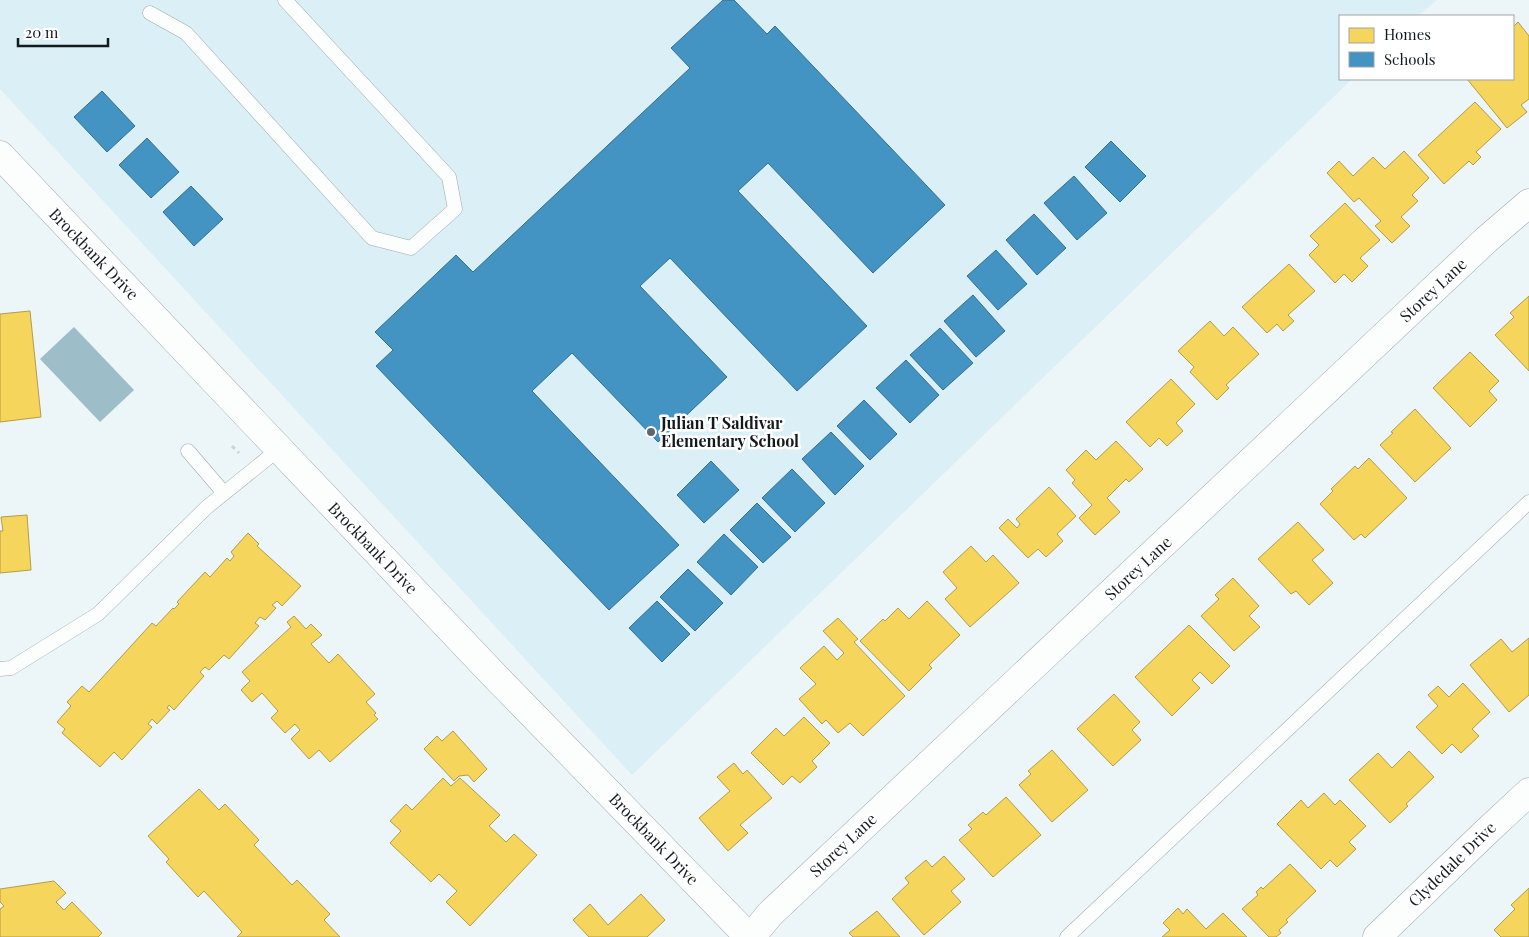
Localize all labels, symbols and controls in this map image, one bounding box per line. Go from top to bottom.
scale bar [18,15,108,47]
legend [1339,15,1514,80]
text: 20 m [25,22,59,42]
text: Homes [1384,24,1431,44]
text: Schools [1384,49,1436,69]
street label: Brockbank Drive [45,203,144,304]
street label: Storey Lane [1395,253,1471,326]
place label: Julian T Saldivar Elementary School [660,412,799,451]
marker: Julian T Saldivar Elementary School [645,426,657,438]
street label: Brockbank Drive [324,497,423,598]
street label: Storey Lane [1100,531,1176,604]
street label: Brockbank Drive [605,788,704,889]
street label: Storey Lane [805,808,881,881]
street label: Clydedale Drive [1403,817,1500,911]

